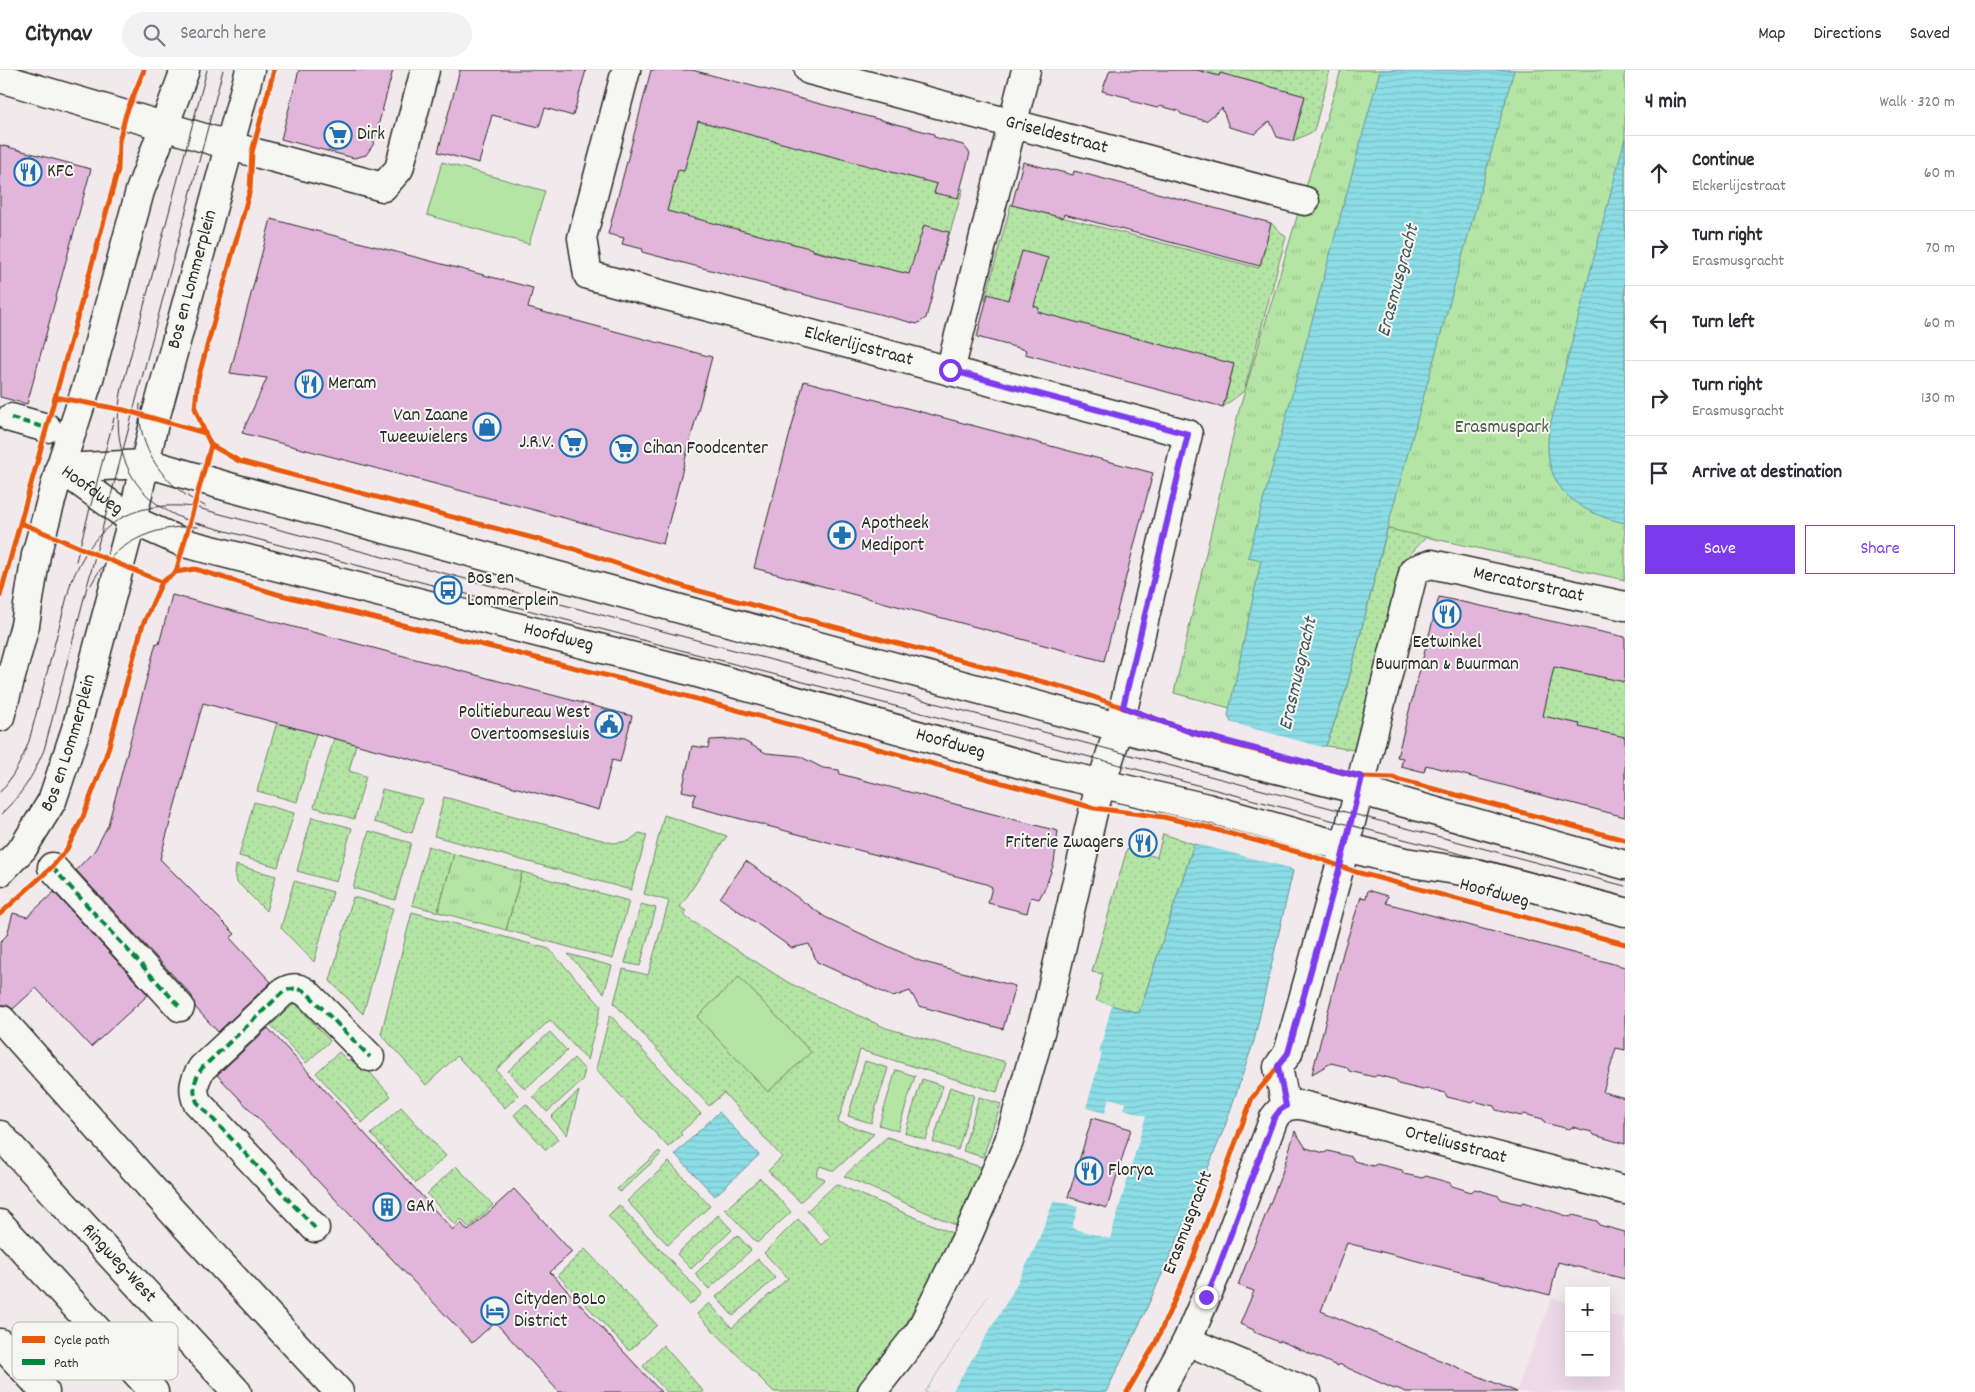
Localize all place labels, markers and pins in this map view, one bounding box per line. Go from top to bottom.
supermarket icon: Dirk [323,120,353,150]
place label: Dirk [357,122,385,149]
restaurant icon: KFC [13,157,43,187]
place label: KFC [47,159,74,186]
restaurant icon: Meram [294,369,324,399]
place label: Meram [328,371,377,398]
place label: Van Zaane Tweewielers [379,403,468,452]
shop icon: Van Zaane Tweewielers [472,412,502,442]
supermarket icon: J.R.V. [558,428,588,458]
place label: J.R.V. [519,430,554,457]
supermarket icon: Cihan Foodcenter [609,434,639,464]
place label: Cihan Foodcenter [643,436,768,463]
place label: Apotheek Mediport [861,511,929,560]
pharmacy icon: Apotheek Mediport [827,520,857,550]
place label: Bos en Lommerplein [467,566,559,615]
bus stop icon: Bos en Lommerplein [433,575,463,605]
restaurant icon: Eetwinkel Buurman & Buurman [1432,599,1462,629]
place label: Eetwinkel Buurman & Buurman [1375,630,1519,679]
place label: Politiebureau West Overtoomsesluis [459,700,590,749]
public building icon: Politiebureau West Overtoomsesluis [594,709,624,739]
restaurant icon: Friterie Zwagers [1128,828,1158,858]
place label: Friterie Zwagers [1005,830,1124,857]
restaurant icon: Florya [1074,1156,1104,1186]
place label: Florya [1108,1158,1154,1185]
building icon: GAK [372,1192,402,1222]
place label: GAK [406,1194,435,1221]
place label: Cityden BoLo District [514,1287,606,1336]
hotel icon: Cityden BoLo District [480,1296,510,1326]

